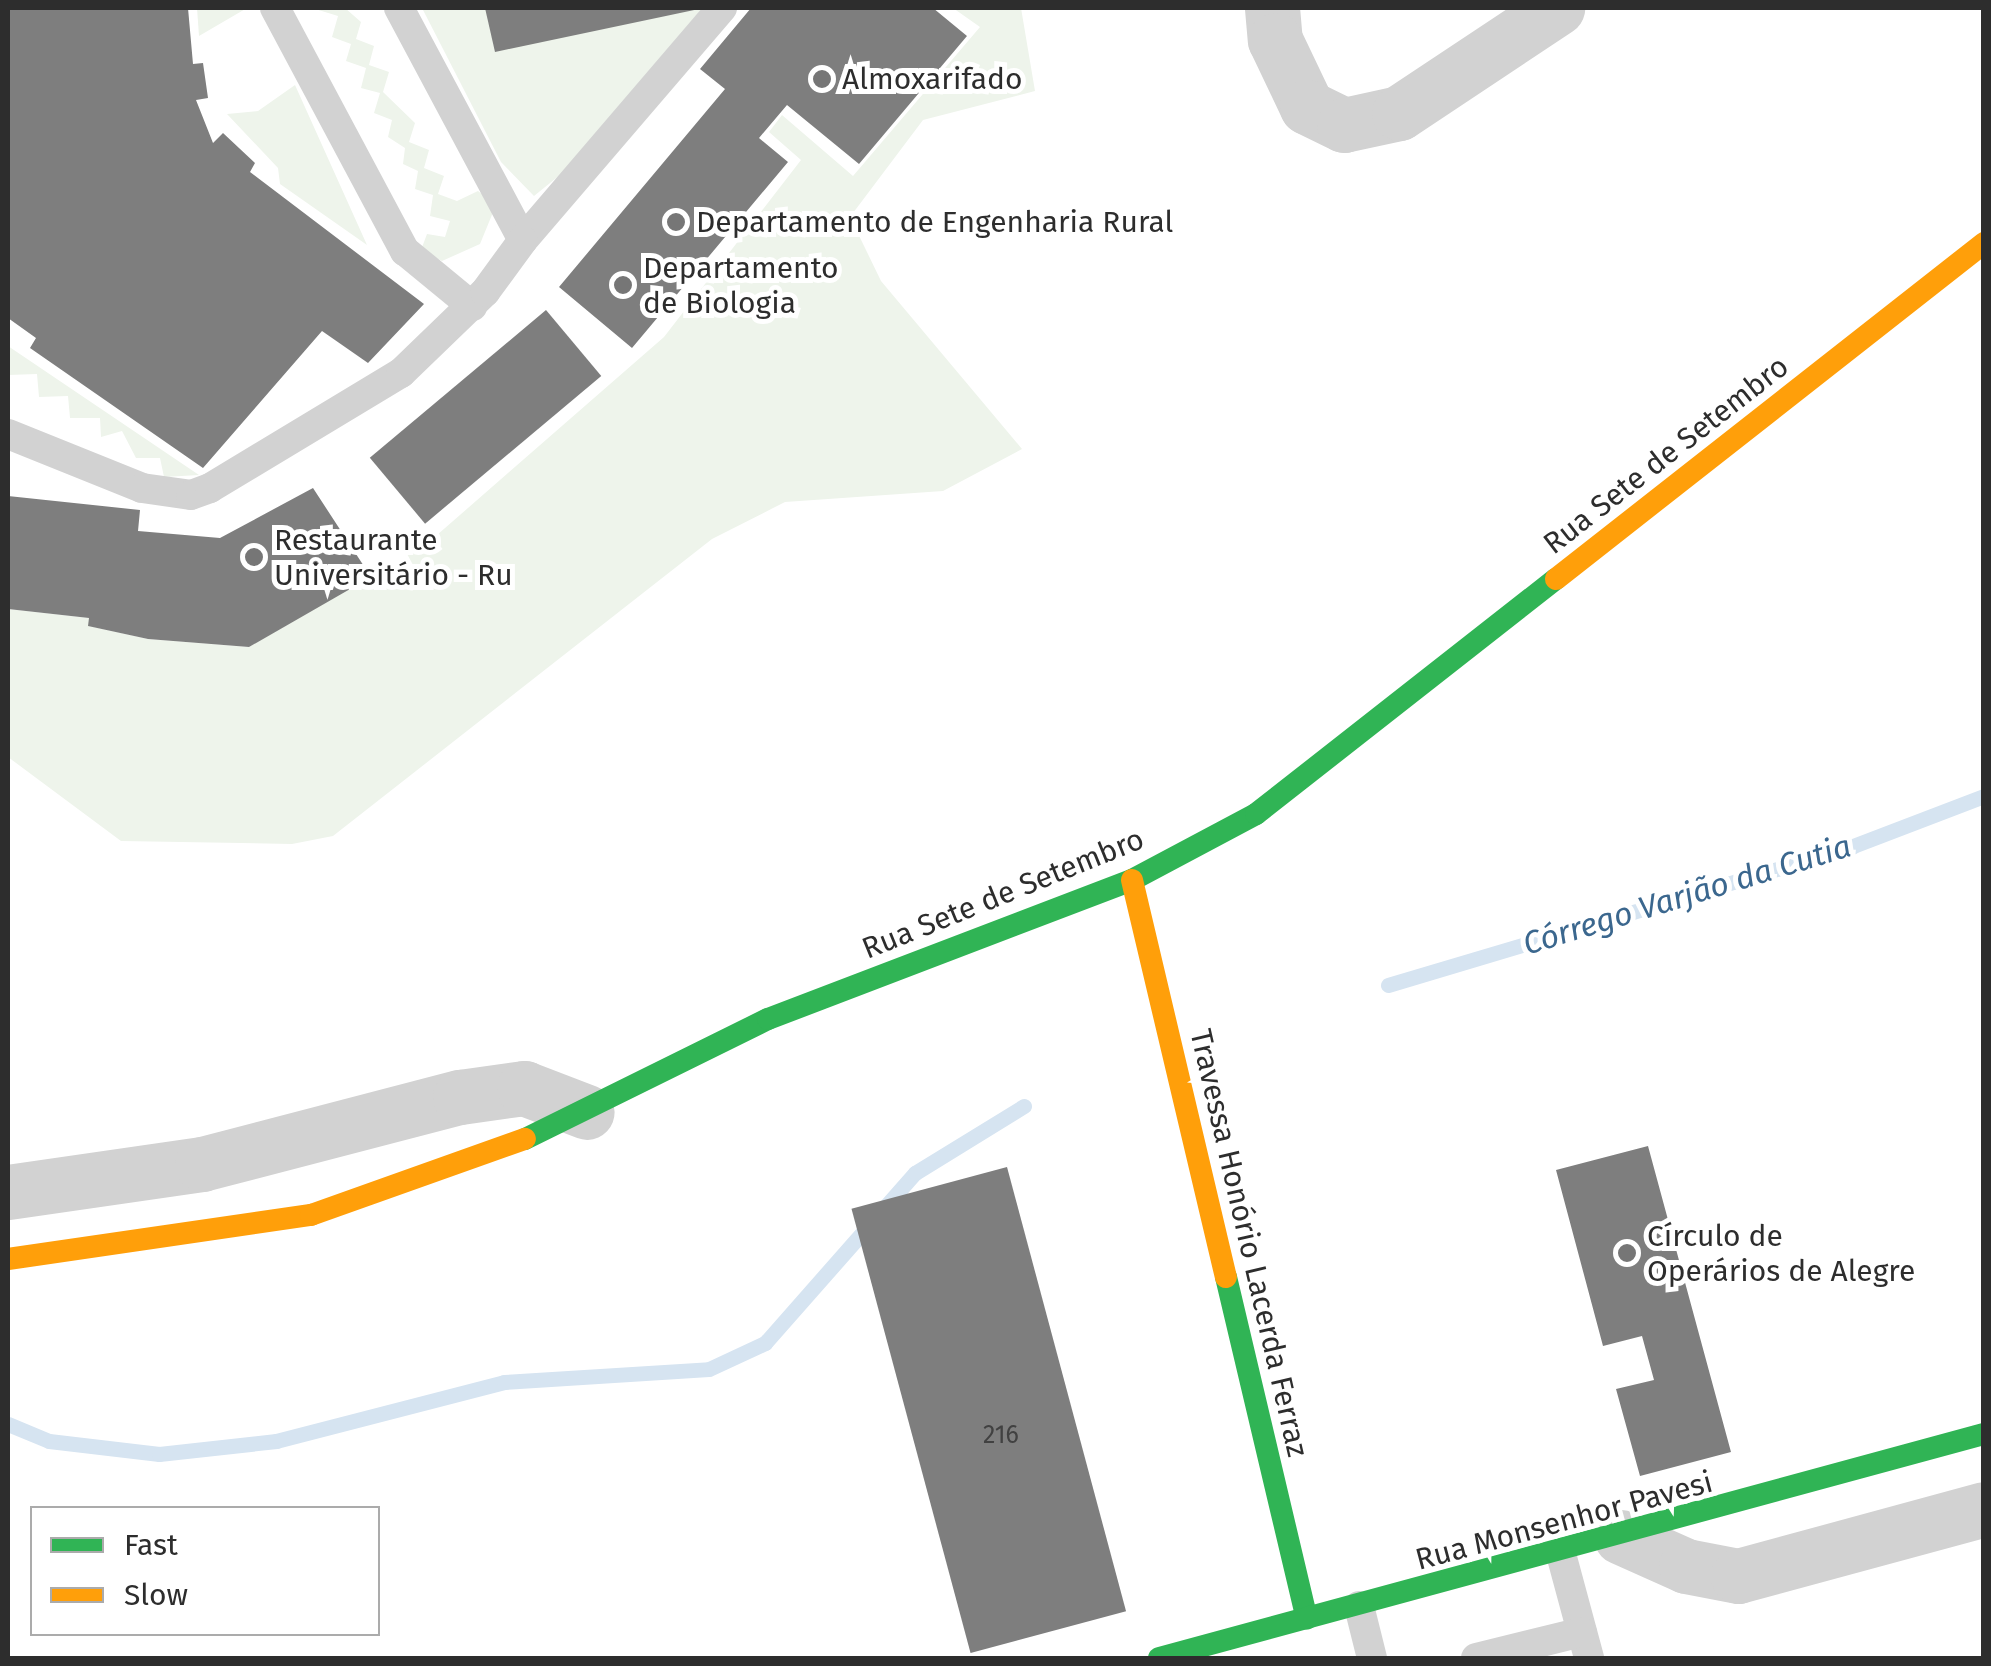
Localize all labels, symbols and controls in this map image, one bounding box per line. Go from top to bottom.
place label: Almoxarifado [842,61,1023,97]
marker: Almoxarifado [811,68,833,90]
place label: Departamento de Engenharia Rural [696,204,1173,240]
marker: Departamento de Engenharia Rural [665,211,687,233]
place label: Departamento de Biologia [643,250,839,320]
marker: Departamento de Biologia [612,274,634,296]
street label: Rua Sete de Setembro [1536,348,1796,562]
place label: Restaurante Universitário - Ru [274,522,513,592]
marker: Restaurante Universitário - Ru [243,546,265,568]
street label: Rua Sete de Setembro [857,821,1149,967]
water label: Córrego Varjão da Cutia [1518,827,1856,963]
street label: Travessa Honório Lacerda Ferraz [1182,1026,1316,1460]
place label: Círculo de Operários de Alegre [1647,1218,1915,1288]
marker: Círculo de Operários de Alegre [1616,1242,1638,1264]
house number: 216 [983,1420,1019,1450]
street label: Rua Monsenhor Pavesi [1412,1464,1716,1578]
legend [30,1506,380,1636]
text: Fast [124,1527,178,1563]
text: Slow [124,1577,188,1613]

